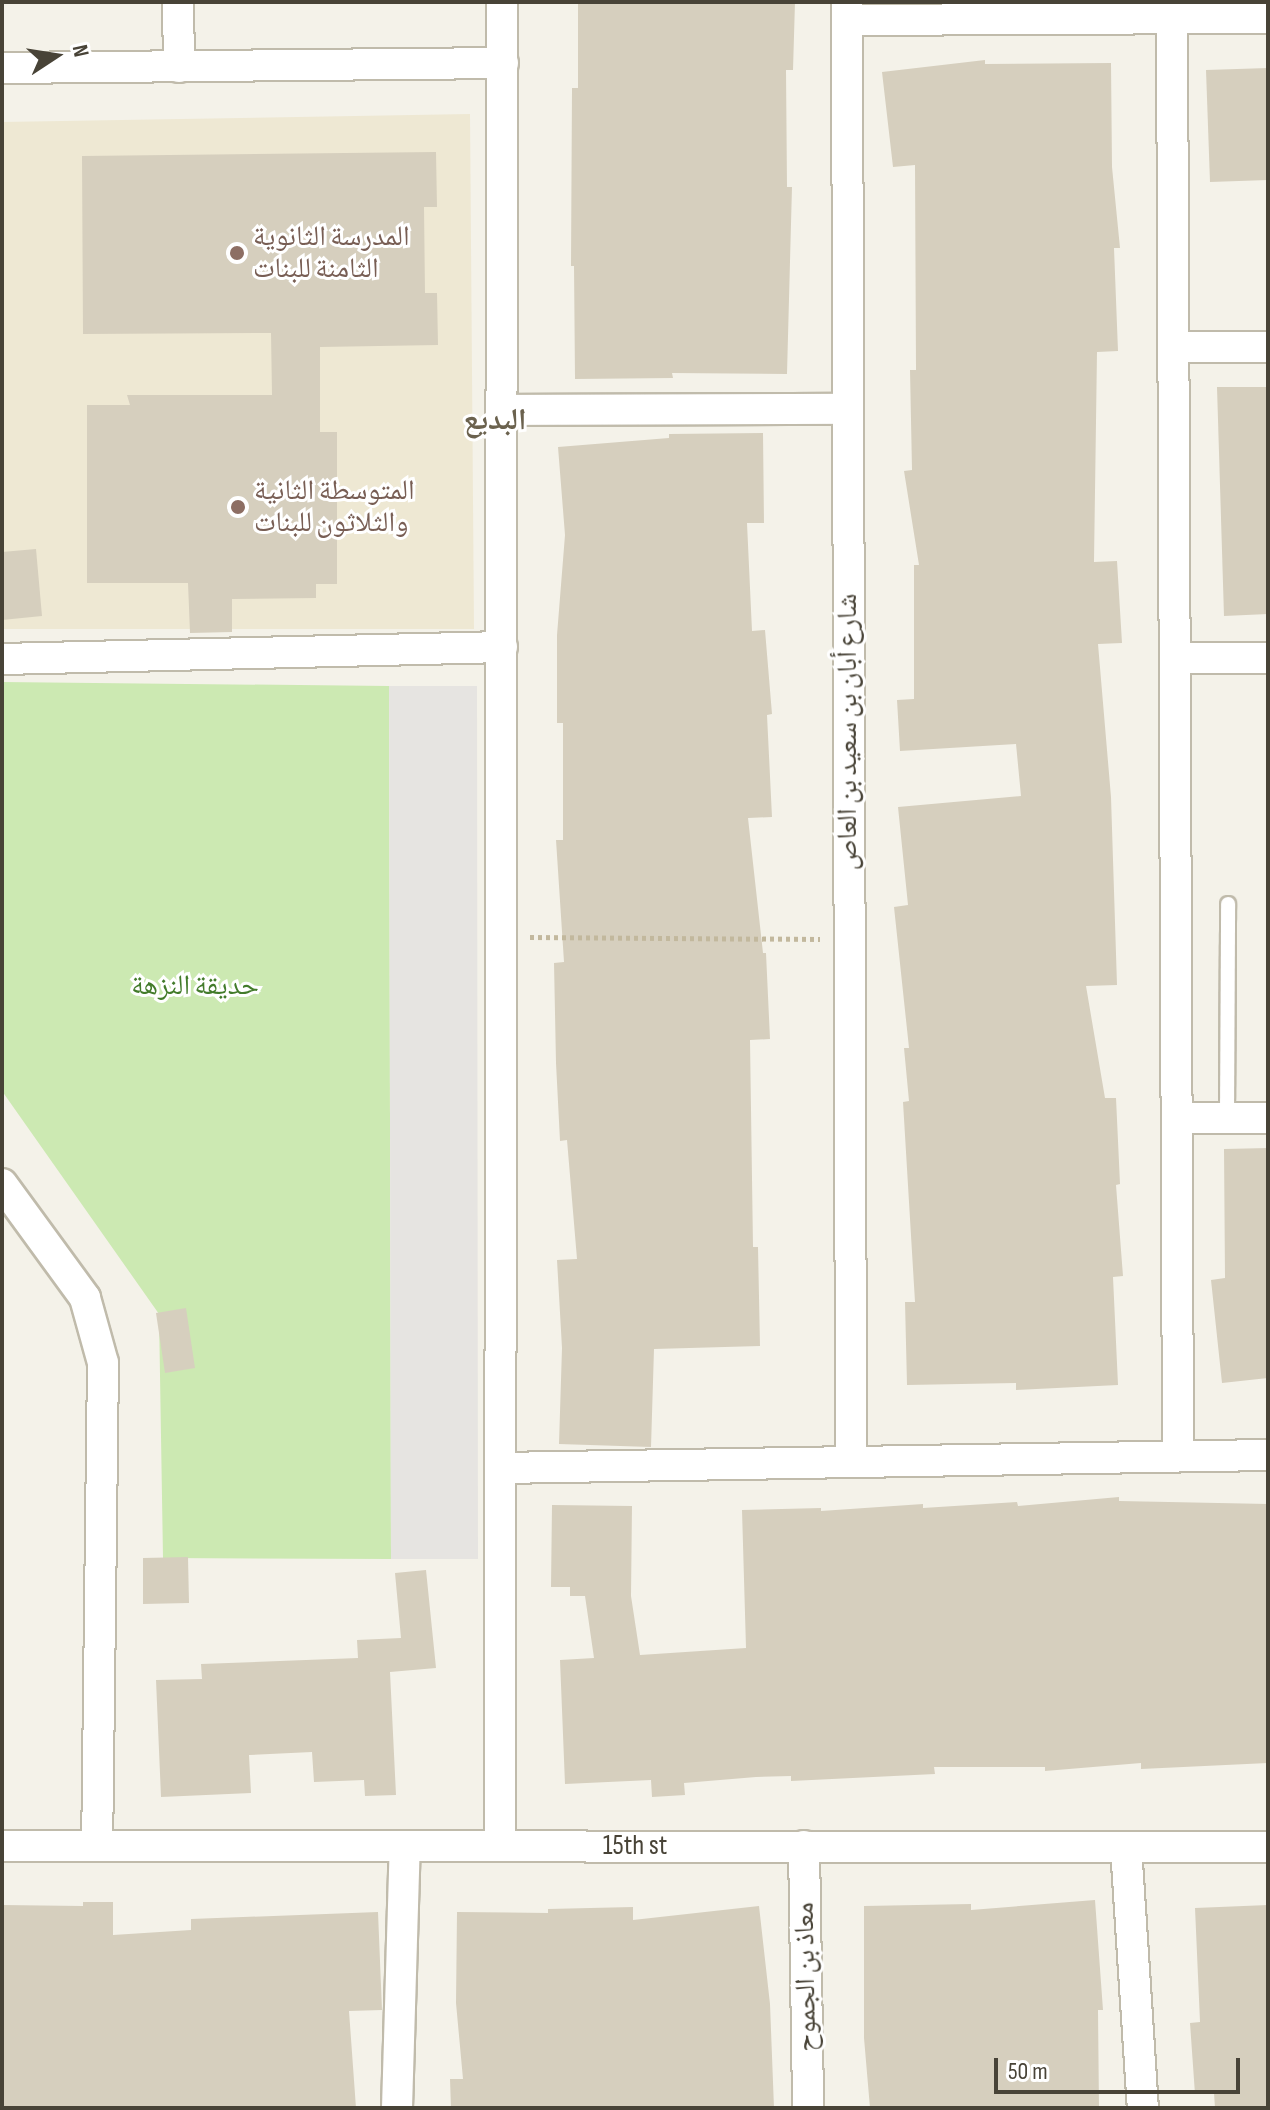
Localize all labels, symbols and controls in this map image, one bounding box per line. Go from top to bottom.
north arrow [16,16,96,96]
text: N [66,42,94,59]
place label: المدرسة الثانوية الثامنة للبنات [253,220,410,286]
marker: المدرسة الثانوية الثامنة للبنات [228,244,246,262]
district label: البديع [464,402,526,438]
place label: المتوسطة الثانية والثلاثون للبنات [254,474,415,540]
marker: المتوسطة الثانية والثلاثون للبنات [229,498,247,516]
street label: شارع أبان بن سعيد بن العاص [831,594,865,870]
park label: حديقة النزهة [131,969,259,1003]
street label: 15th st [603,1829,667,1863]
street label: معاذ بن الجموح [788,1902,824,2052]
scale bar [998,2042,1244,2092]
text: 50 m [1008,2057,1048,2086]

